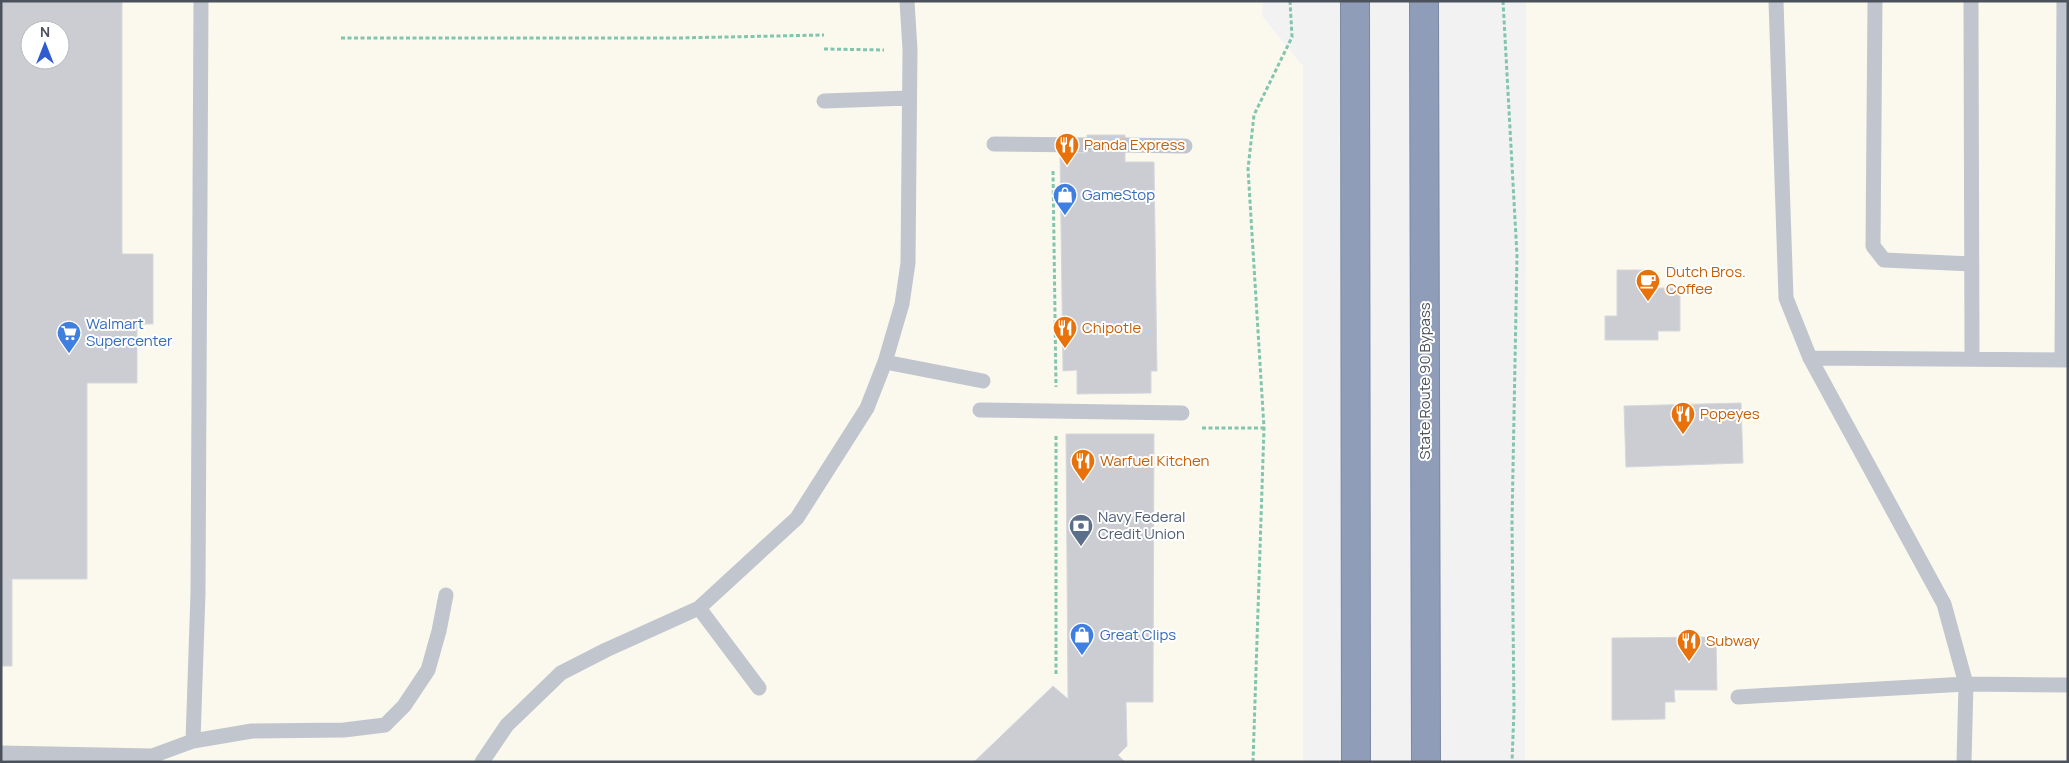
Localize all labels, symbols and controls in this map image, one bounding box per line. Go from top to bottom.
north arrow [20,20,70,70]
text: N [40,22,50,41]
restaurant icon: Panda Express [1054,132,1080,166]
place label: Panda Express [1084,134,1185,155]
shop icon: GameStop [1052,182,1078,216]
place label: GameStop [1082,184,1155,205]
place label: Dutch Bros. Coffee [1666,261,1746,299]
cafe icon: Dutch Bros. Coffee [1635,268,1661,302]
street label: State Route 90 Bypass [1414,302,1435,460]
place label: Walmart Supercenter [86,313,173,351]
restaurant icon: Chipotle [1052,315,1078,349]
place label: Chipotle [1082,317,1141,338]
supermarket icon: Walmart Supercenter [56,320,82,354]
restaurant icon: Popeyes [1670,401,1696,435]
place label: Popeyes [1700,403,1760,424]
restaurant icon: Warfuel Kitchen [1070,448,1096,482]
place label: Warfuel Kitchen [1100,450,1209,471]
place label: Navy Federal Credit Union [1098,506,1185,544]
bank icon: Navy Federal Credit Union [1068,513,1094,547]
shop icon: Great Clips [1069,622,1095,656]
place label: Great Clips [1100,624,1176,645]
restaurant icon: Subway [1676,628,1702,662]
place label: Subway [1706,630,1760,651]

